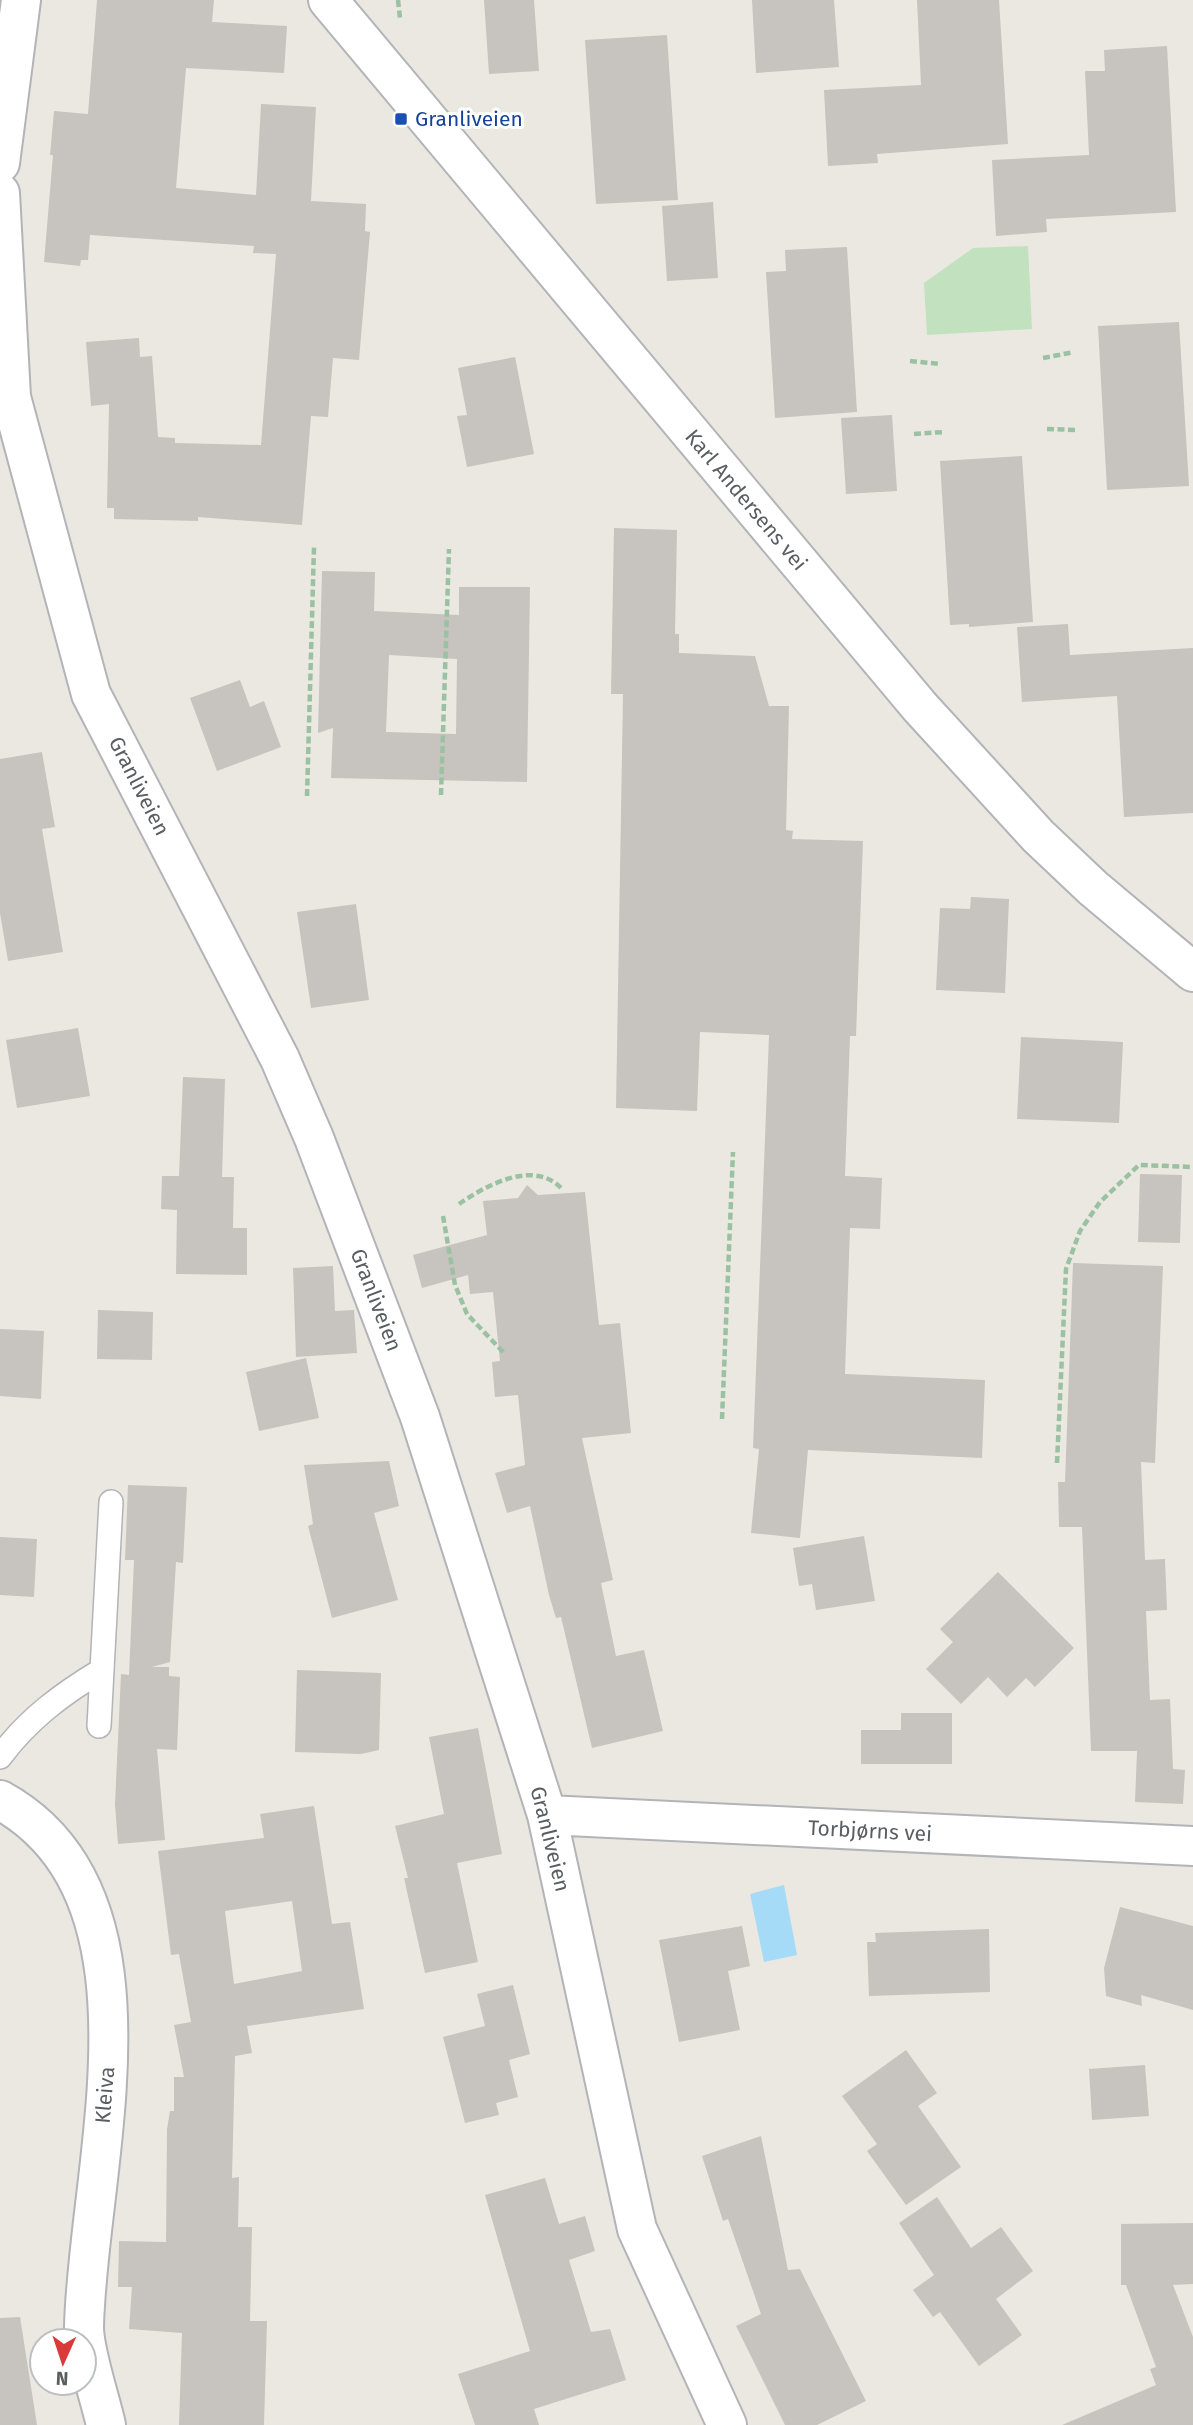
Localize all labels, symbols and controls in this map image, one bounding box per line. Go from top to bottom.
place label: Granliveien [415,106,523,132]
marker: Granliveien [393,111,409,127]
street label: Karl Andersens vei [679,424,813,576]
street label: Granliveien [103,732,175,840]
street label: Granliveien [345,1245,407,1355]
street label: Granliveien [524,1784,576,1894]
street label: Torbjørns vei [807,1815,933,1847]
street label: Kleiva [90,2065,120,2125]
north arrow [28,2327,98,2397]
text: N [55,2367,69,2390]

